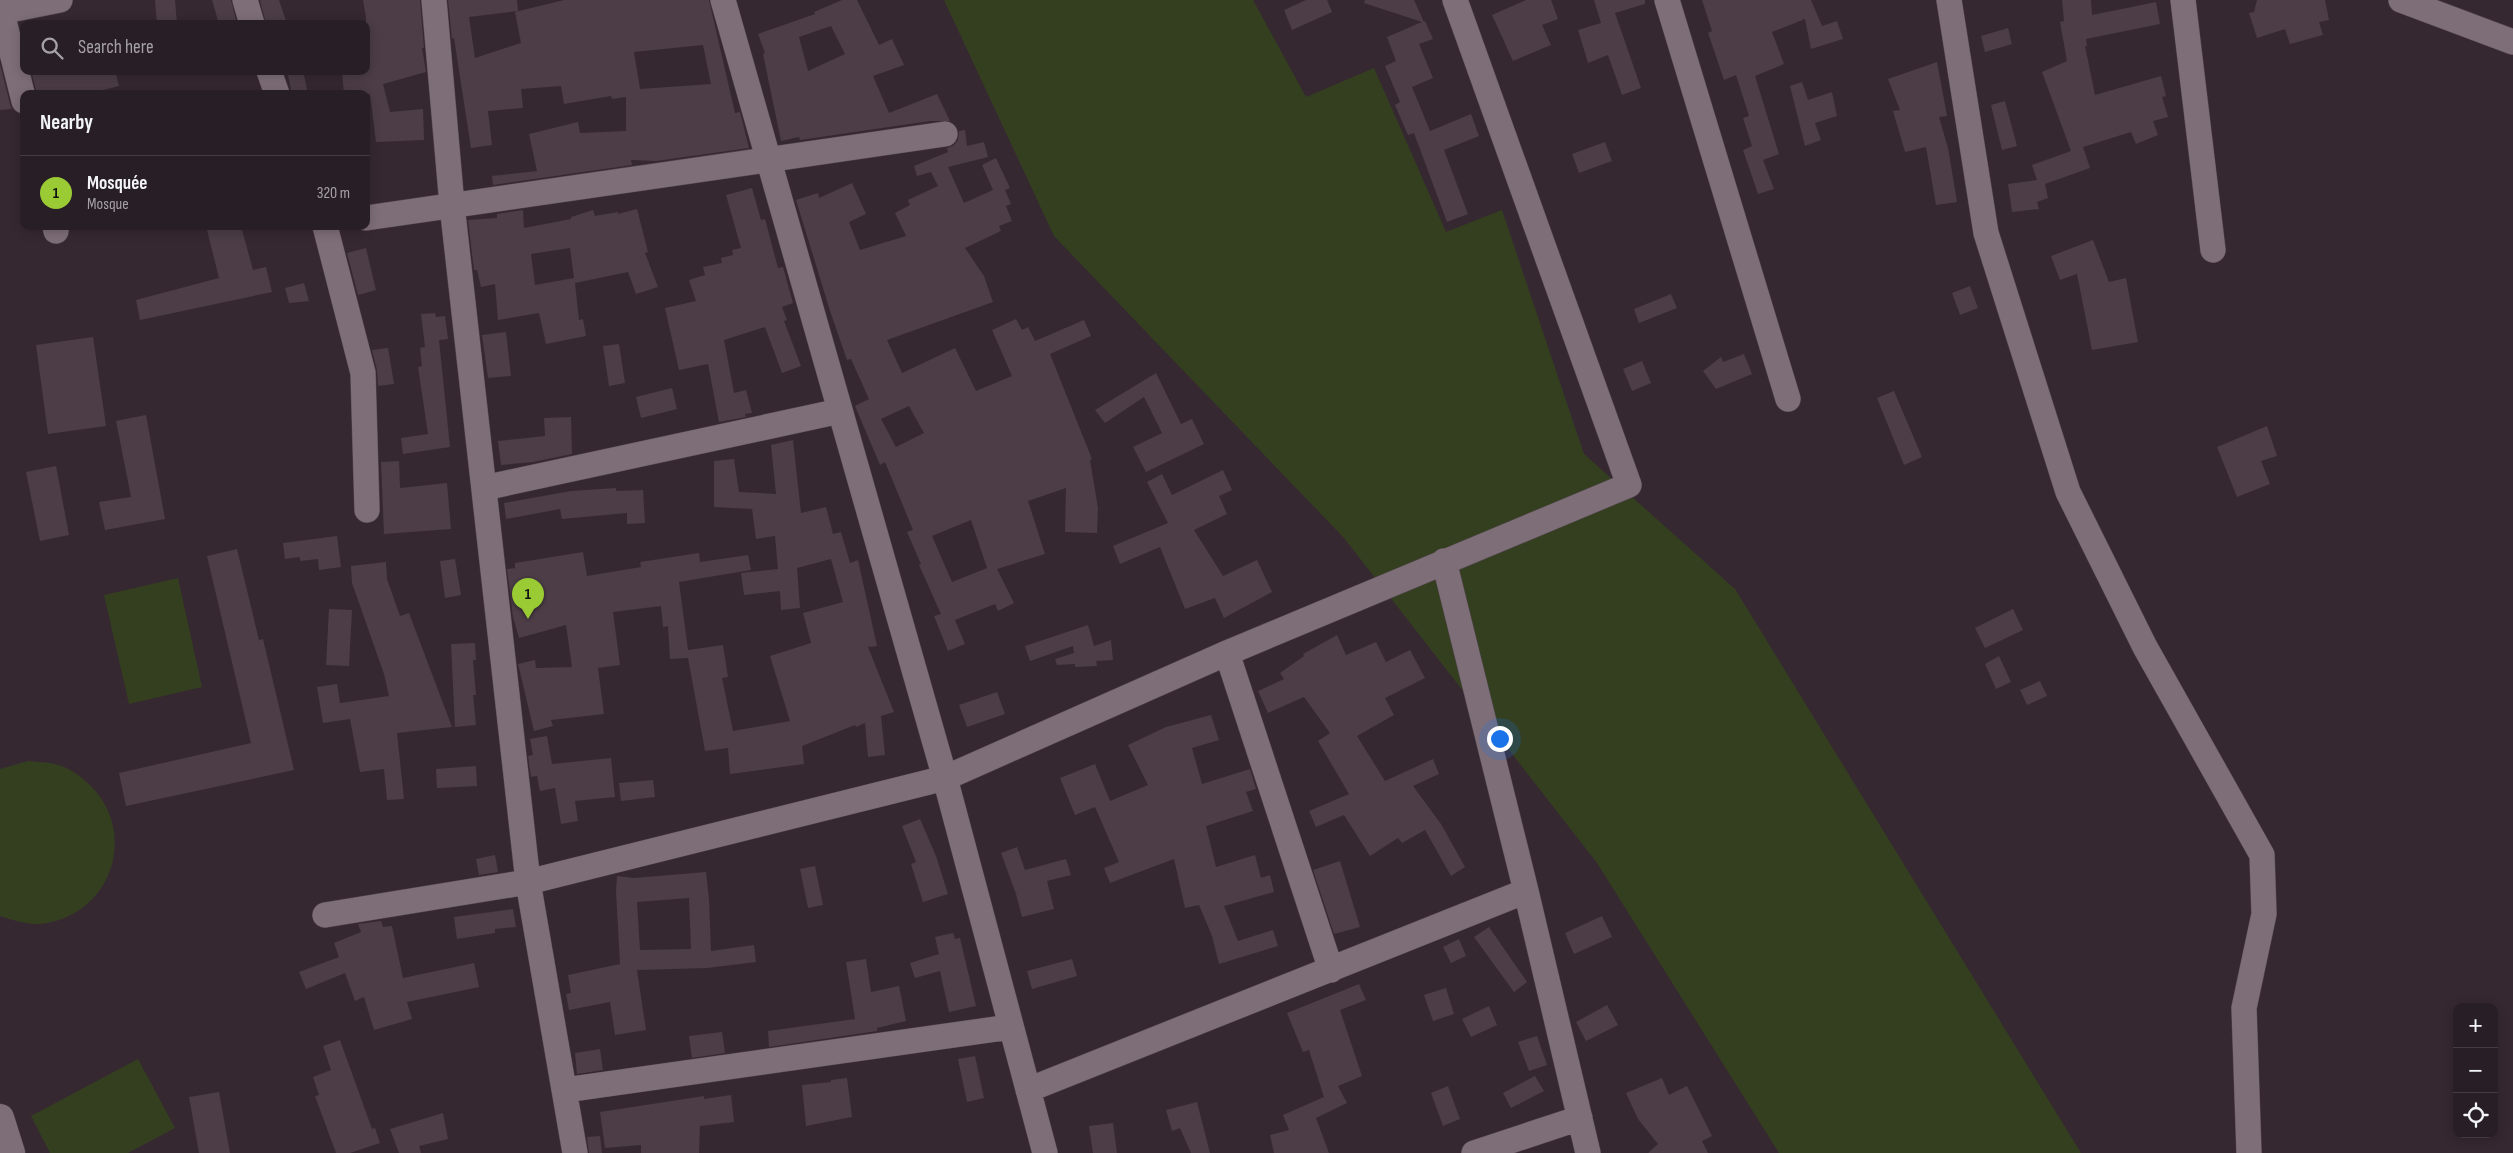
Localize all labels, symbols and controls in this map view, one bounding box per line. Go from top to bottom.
search box [20,20,370,75]
icon: search [38,34,66,62]
text: Search here [78,36,154,59]
text: Nearby [40,110,93,135]
text: Mosquée [87,172,147,195]
text: 1 [53,184,59,203]
text: 320 m [317,184,350,203]
text: Mosque [87,195,129,214]
pin: 1 [512,578,544,619]
your location [1487,726,1513,752]
map controls [2453,1003,2498,1138]
button: + [2453,1003,2498,1048]
button: − [2453,1048,2498,1093]
button: locate [2453,1093,2498,1138]

